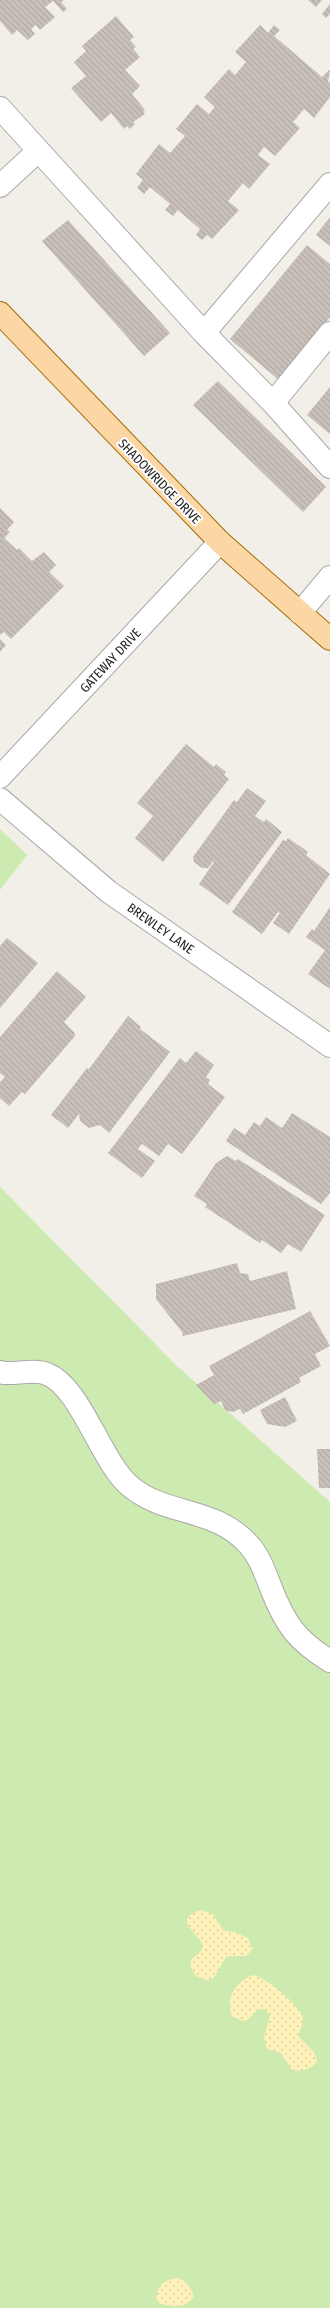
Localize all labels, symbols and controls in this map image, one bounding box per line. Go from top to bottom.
street label: SHADOWRIDGE DRIVE [115,436,204,527]
street label: GATEWAY DRIVE [77,625,144,695]
street label: BREWLEY LANE [124,900,197,957]

